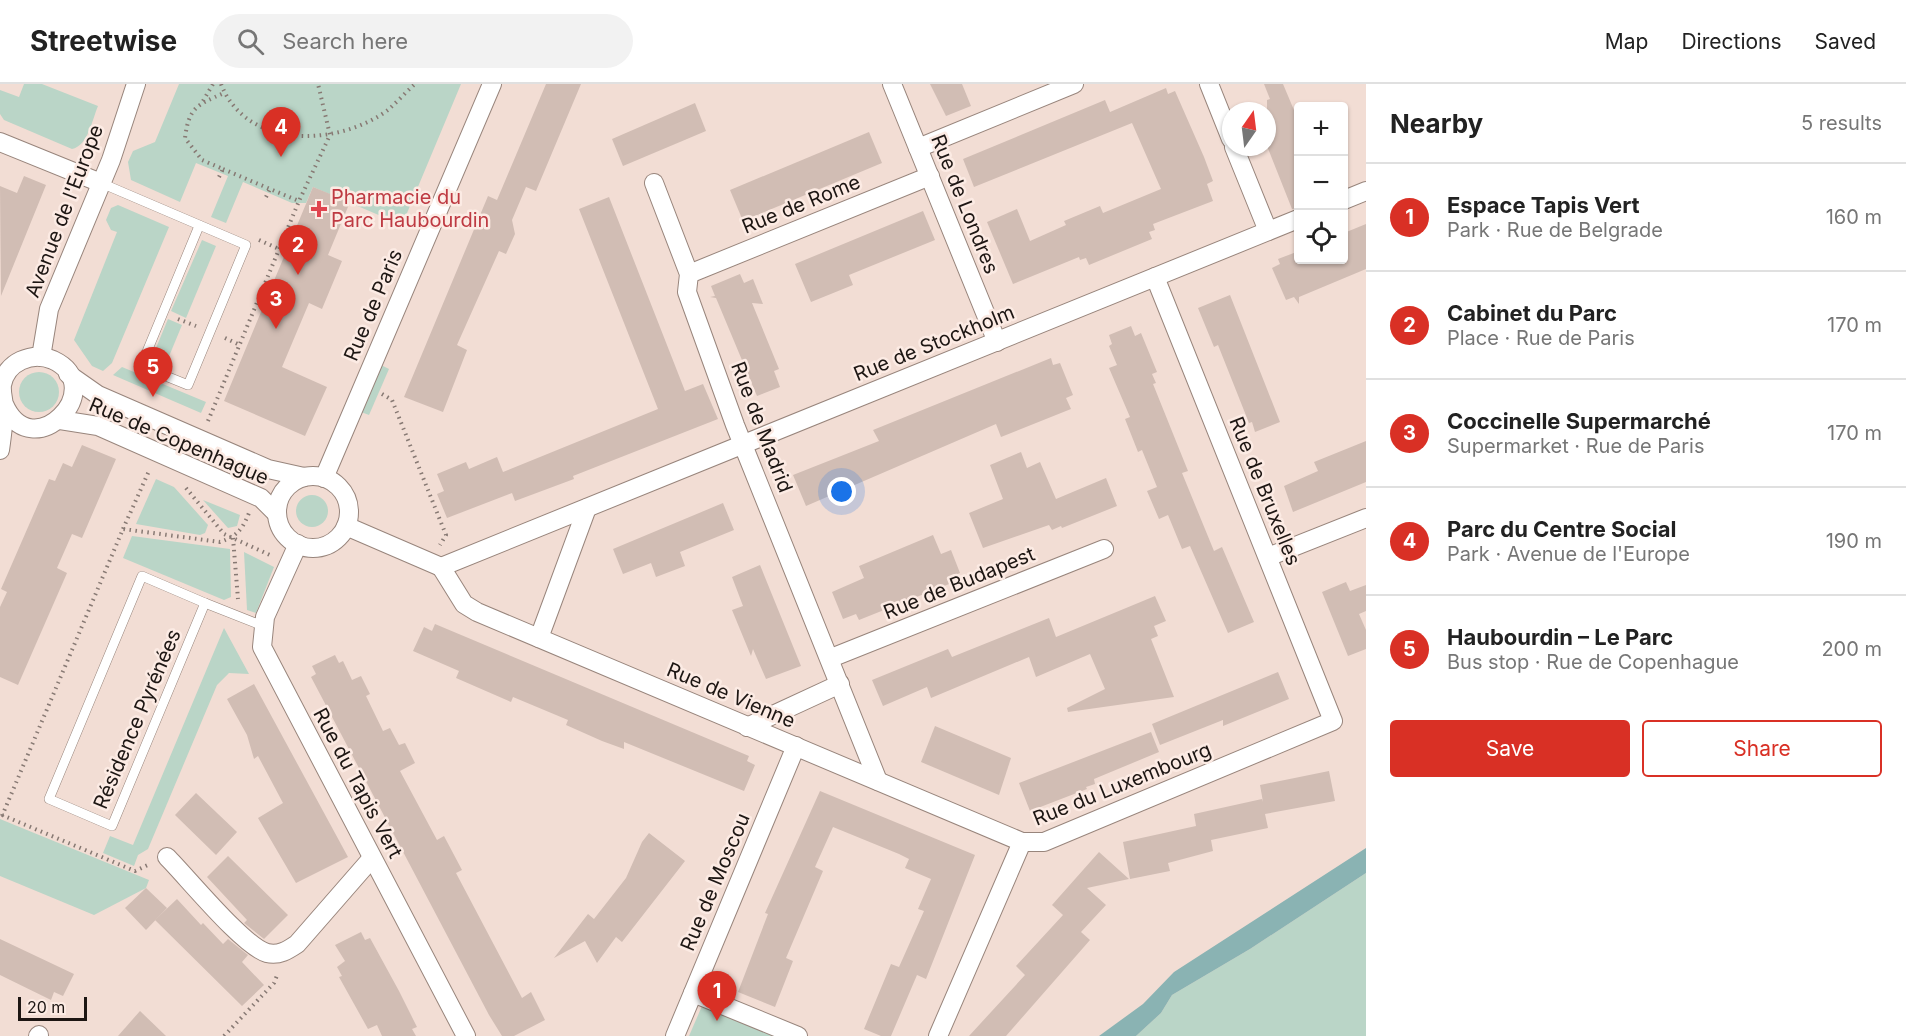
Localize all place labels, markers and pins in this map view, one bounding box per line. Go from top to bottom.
pin: 4 [262,107,300,157]
place label: Pharmacie du Parc Haubourdin [331,185,489,232]
marker: Pharmacie du Parc Haubourdin [312,202,326,216]
pin: 2 [278,226,318,275]
pin: 3 [256,280,296,329]
pin: 5 [134,348,172,397]
pin: 1 [698,972,736,1021]

